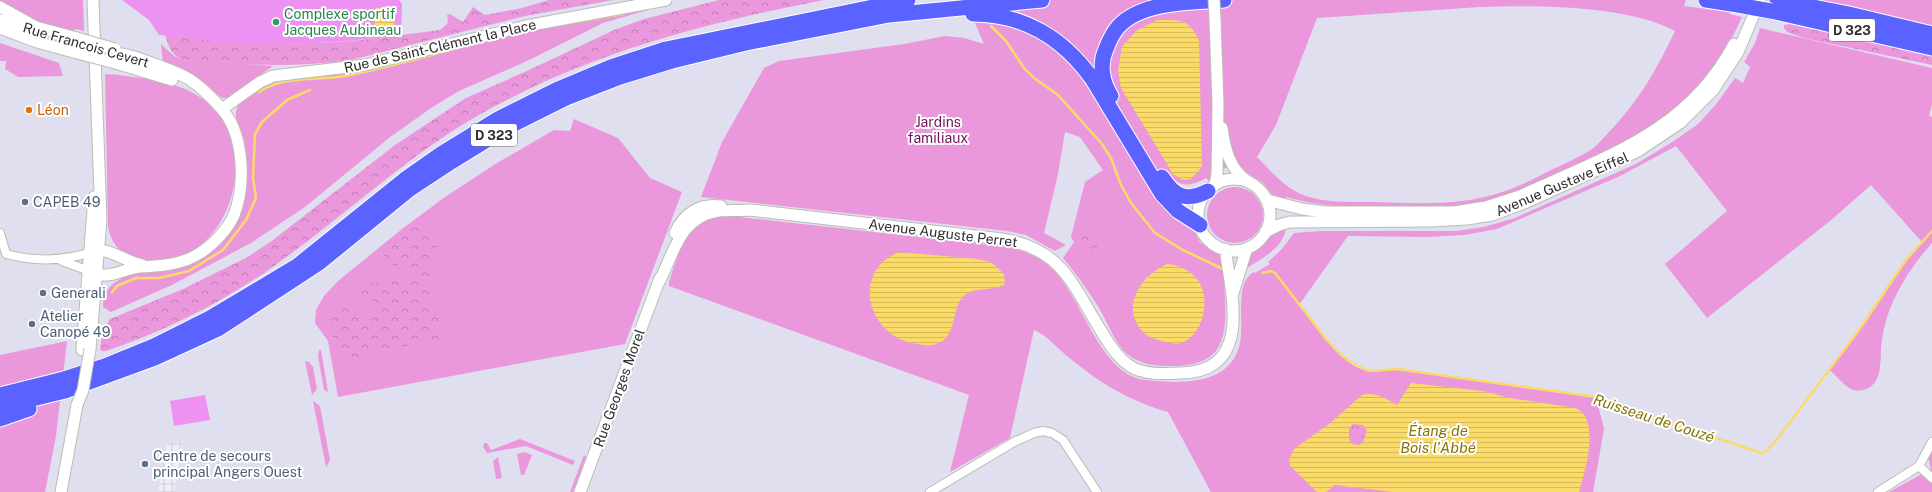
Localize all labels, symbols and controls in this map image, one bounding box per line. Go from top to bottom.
place label: Complexe sportif Jacques Aubineau [284,6,401,38]
street label: Rue de Saint-Clément la Place [342,16,538,76]
marker: Complexe sportif Jacques Aubineau [271,17,281,27]
street label: Rue Francois Cevert [21,19,151,71]
road number: D 323 [1829,19,1875,41]
place label: Léon [37,102,69,118]
marker: Léon [24,105,34,115]
park label: Jardins familiaux [908,114,968,146]
road number: D 323 [471,124,517,146]
street label: Avenue Gustave Eiffel [1493,149,1631,219]
place label: CAPEB 49 [33,194,101,210]
marker: CAPEB 49 [20,197,30,207]
street label: Avenue Auguste Perret [868,216,1018,250]
place label: Generali [51,285,106,301]
marker: Generali [38,288,48,298]
place label: Atelier Canopé 49 [40,308,111,340]
marker: Atelier Canopé 49 [27,319,37,329]
street label: Rue Georges Morel [590,327,648,449]
water label: Ruisseau de Couzé [1591,390,1717,446]
water label: Étang de Bois l'Abbé [1400,422,1476,456]
place label: Centre de secours principal Angers Ouest [153,448,302,480]
marker: Centre de secours principal Angers Ouest [140,459,150,469]

